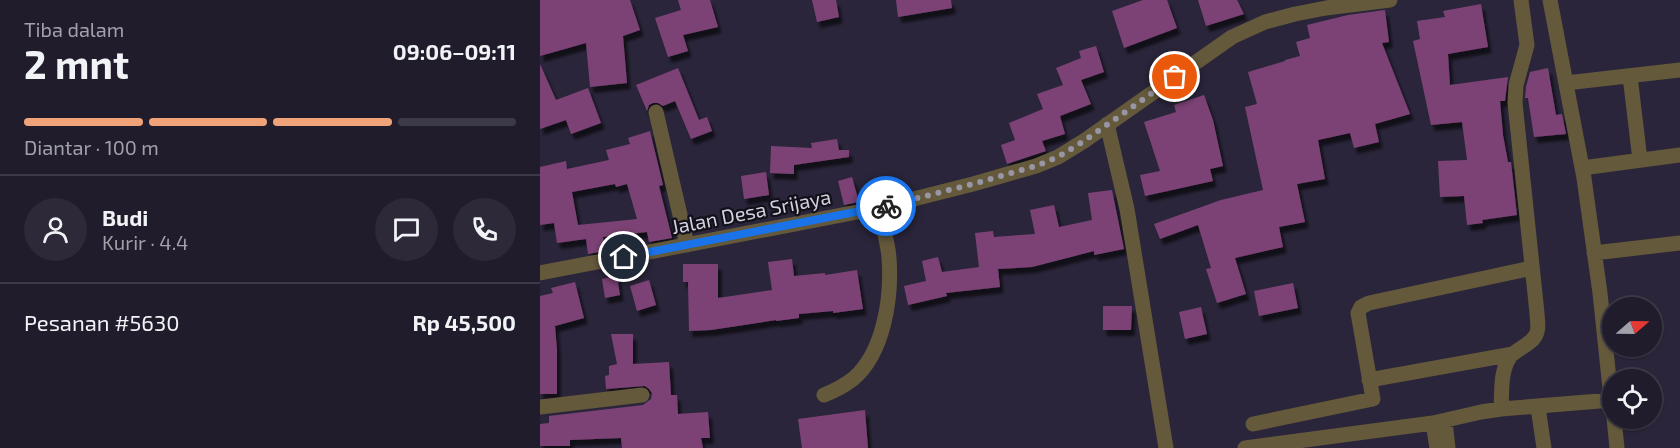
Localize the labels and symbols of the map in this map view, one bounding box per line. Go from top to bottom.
pin [1149,51,1200,102]
courier [856,176,916,236]
street label: Jalan Desa Srijaya [669,184,833,238]
pin [598,231,649,282]
north arrow [1602,297,1662,357]

